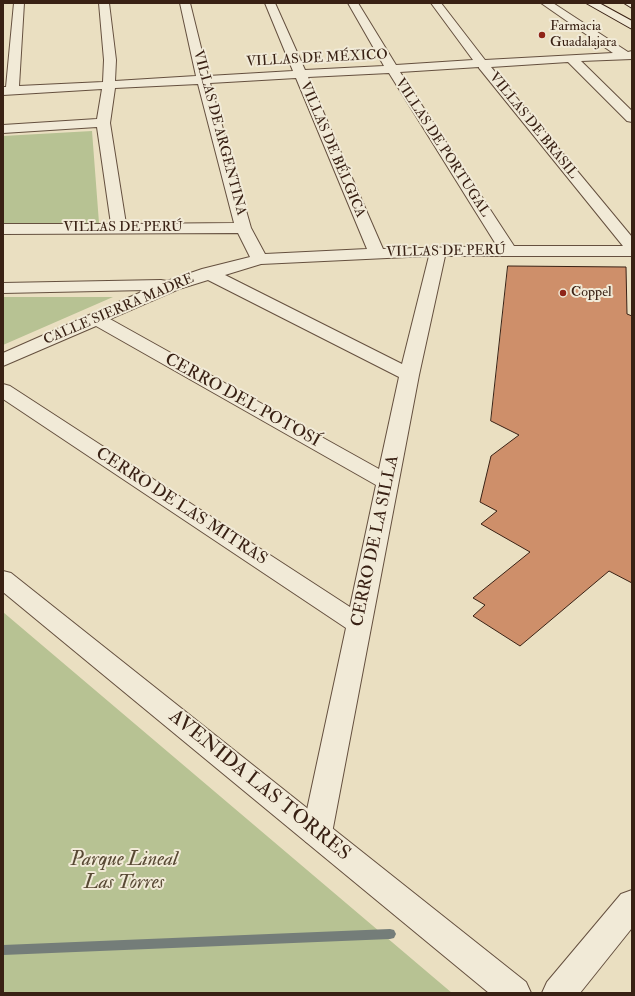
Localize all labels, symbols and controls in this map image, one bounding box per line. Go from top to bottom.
place label: Farmacia Guadalajara [550,19,617,52]
marker: Farmacia Guadalajara [537,30,547,40]
street label: VILLAS DE MÉXICO [246,47,388,71]
street label: VILLAS DE ARGENTINA [189,49,249,217]
street label: VILLAS DE BRASIL [485,70,581,182]
street label: VILLAS DE PORTUGAL [391,76,493,220]
street label: VILLAS DE BÉLGICA [296,80,368,220]
street label: VILLAS DE PERÚ [63,220,183,236]
street label: VILLAS DE PERÚ [386,243,506,261]
street label: CALLE SIERRA MADRE [41,271,197,349]
place label: Coppel [571,285,612,301]
marker: Coppel [558,288,568,298]
street label: CERRO DEL POTOSÍ [161,350,323,452]
street label: CERRO DE LAS MITRAS [91,444,271,570]
street label: CERRO DE LA SILLA [348,453,404,629]
street label: AVENIDA LAS TORRES [163,705,355,867]
park label: Parque Lineal Las Torres [70,849,178,896]

